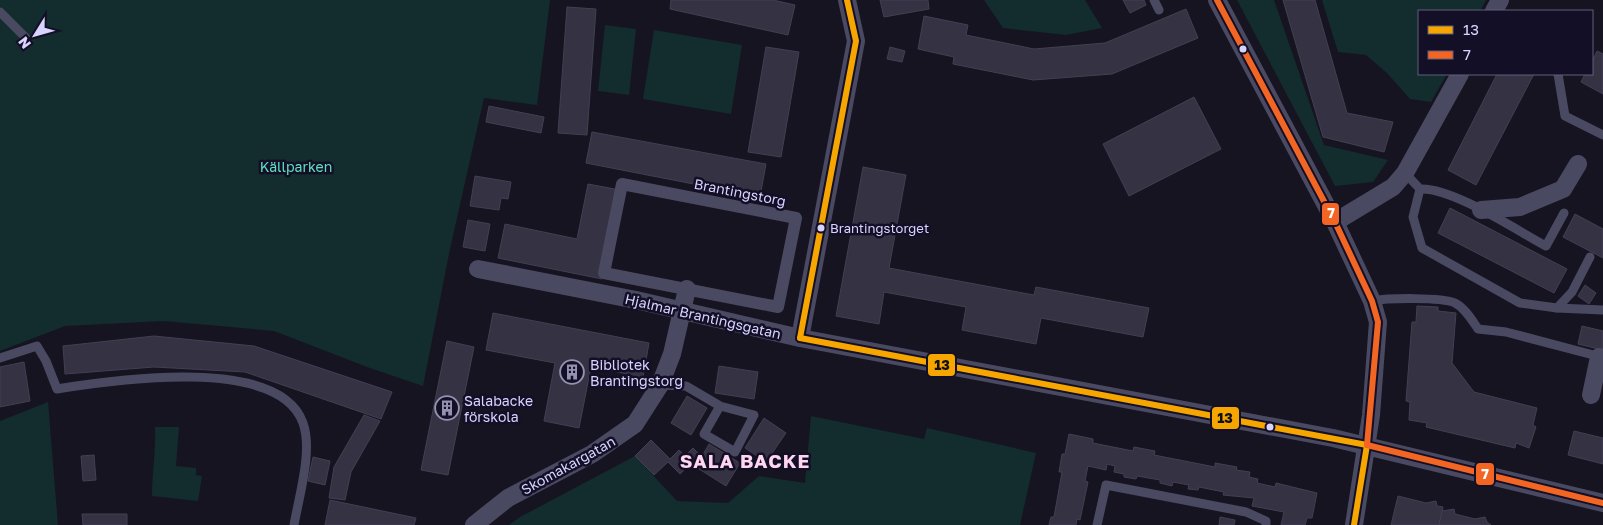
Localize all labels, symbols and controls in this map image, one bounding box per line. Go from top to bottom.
north arrow [10,10,60,60]
legend [1418,10,1593,75]
text: 13 [1463,20,1479,38]
text: N [14,34,34,52]
unlabelled marker [1238,44,1248,54]
text: 7 [1463,45,1471,63]
park label: Källparken [260,158,332,175]
street label: Brantingstorg [693,175,787,209]
line badge: 7 [1321,202,1340,226]
text: 7 [1327,204,1335,221]
place label: Brantingstorget [830,220,929,236]
marker: Brantingstorget [816,223,826,233]
street label: Hjalmar Brantingsgatan [623,290,783,342]
line badge: 13 [927,353,956,377]
place label: Bibliotek Brantingstorg [590,356,683,389]
text: 13 [934,356,950,373]
building icon: Bibliotek Brantingstorg [559,359,585,385]
place label: Salabacke förskola [464,392,533,425]
building icon: Salabacke förskola [434,395,460,421]
line badge: 13 [1211,406,1240,430]
text: 13 [1217,409,1233,426]
unlabelled marker [1265,422,1275,432]
street label: Skomakargatan [518,432,618,498]
district label: SALA BACKE [680,449,810,472]
line badge: 7 [1475,462,1495,486]
text: 7 [1481,465,1489,482]

